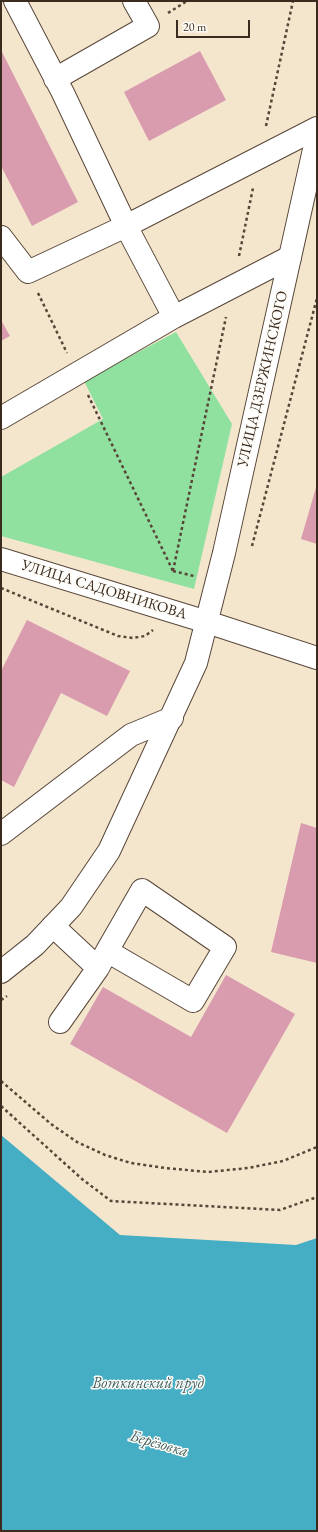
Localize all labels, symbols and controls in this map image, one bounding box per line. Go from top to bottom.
scale bar [178,12,252,38]
text: 20 m [183,19,206,35]
street label: УЛИЦА ДЗЕРЖИНСКОГО [234,289,292,469]
street label: УЛИЦА САДОВНИКОВА [19,556,189,624]
water label: Воткинский пруд [92,1374,204,1394]
water label: Берёзовка [128,1427,190,1461]

